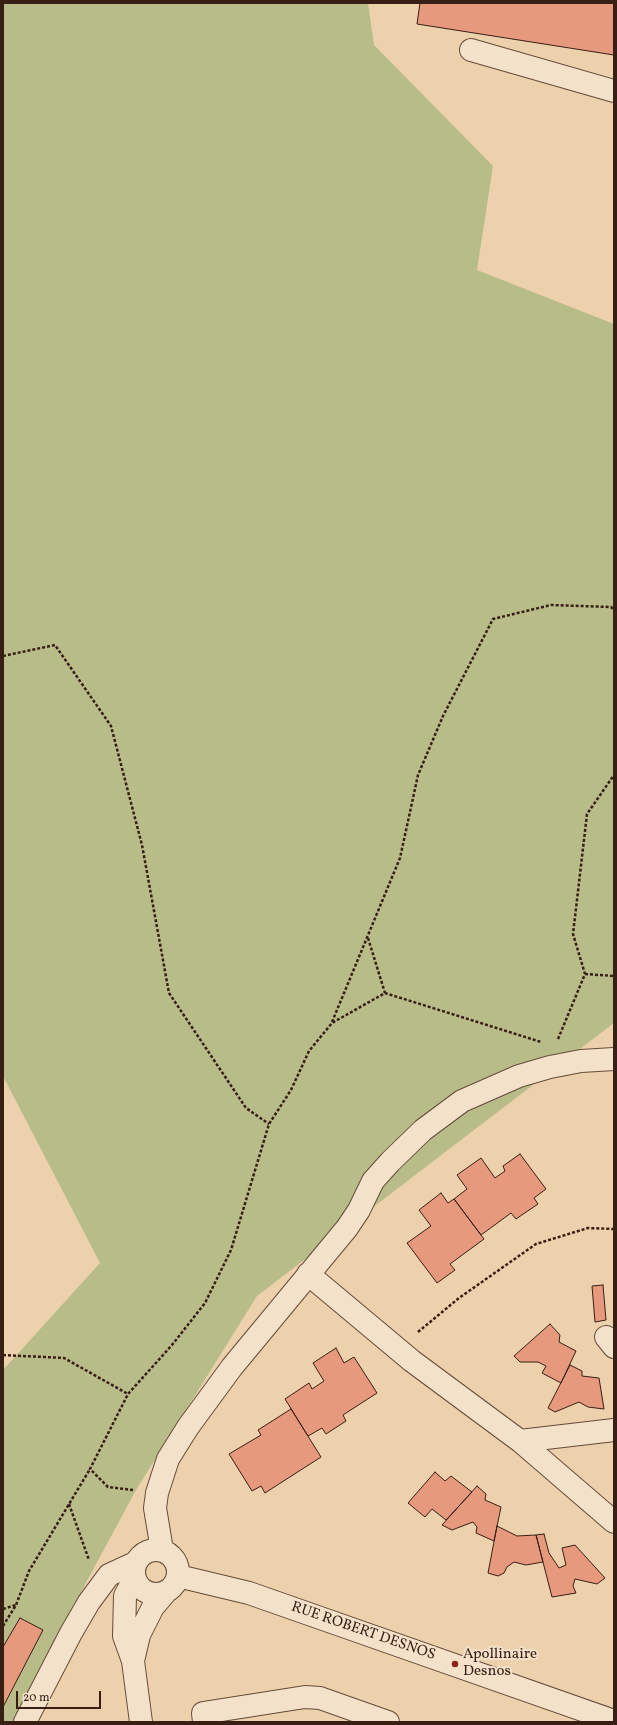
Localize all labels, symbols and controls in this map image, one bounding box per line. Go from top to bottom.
street label: RUE ROBERT DESNOS [288,1599,438,1665]
place label: Apollinaire Desnos [463,1646,537,1681]
marker: Apollinaire Desnos [450,1659,460,1669]
scale bar [18,1683,103,1709]
text: 20 m [23,1690,50,1706]

